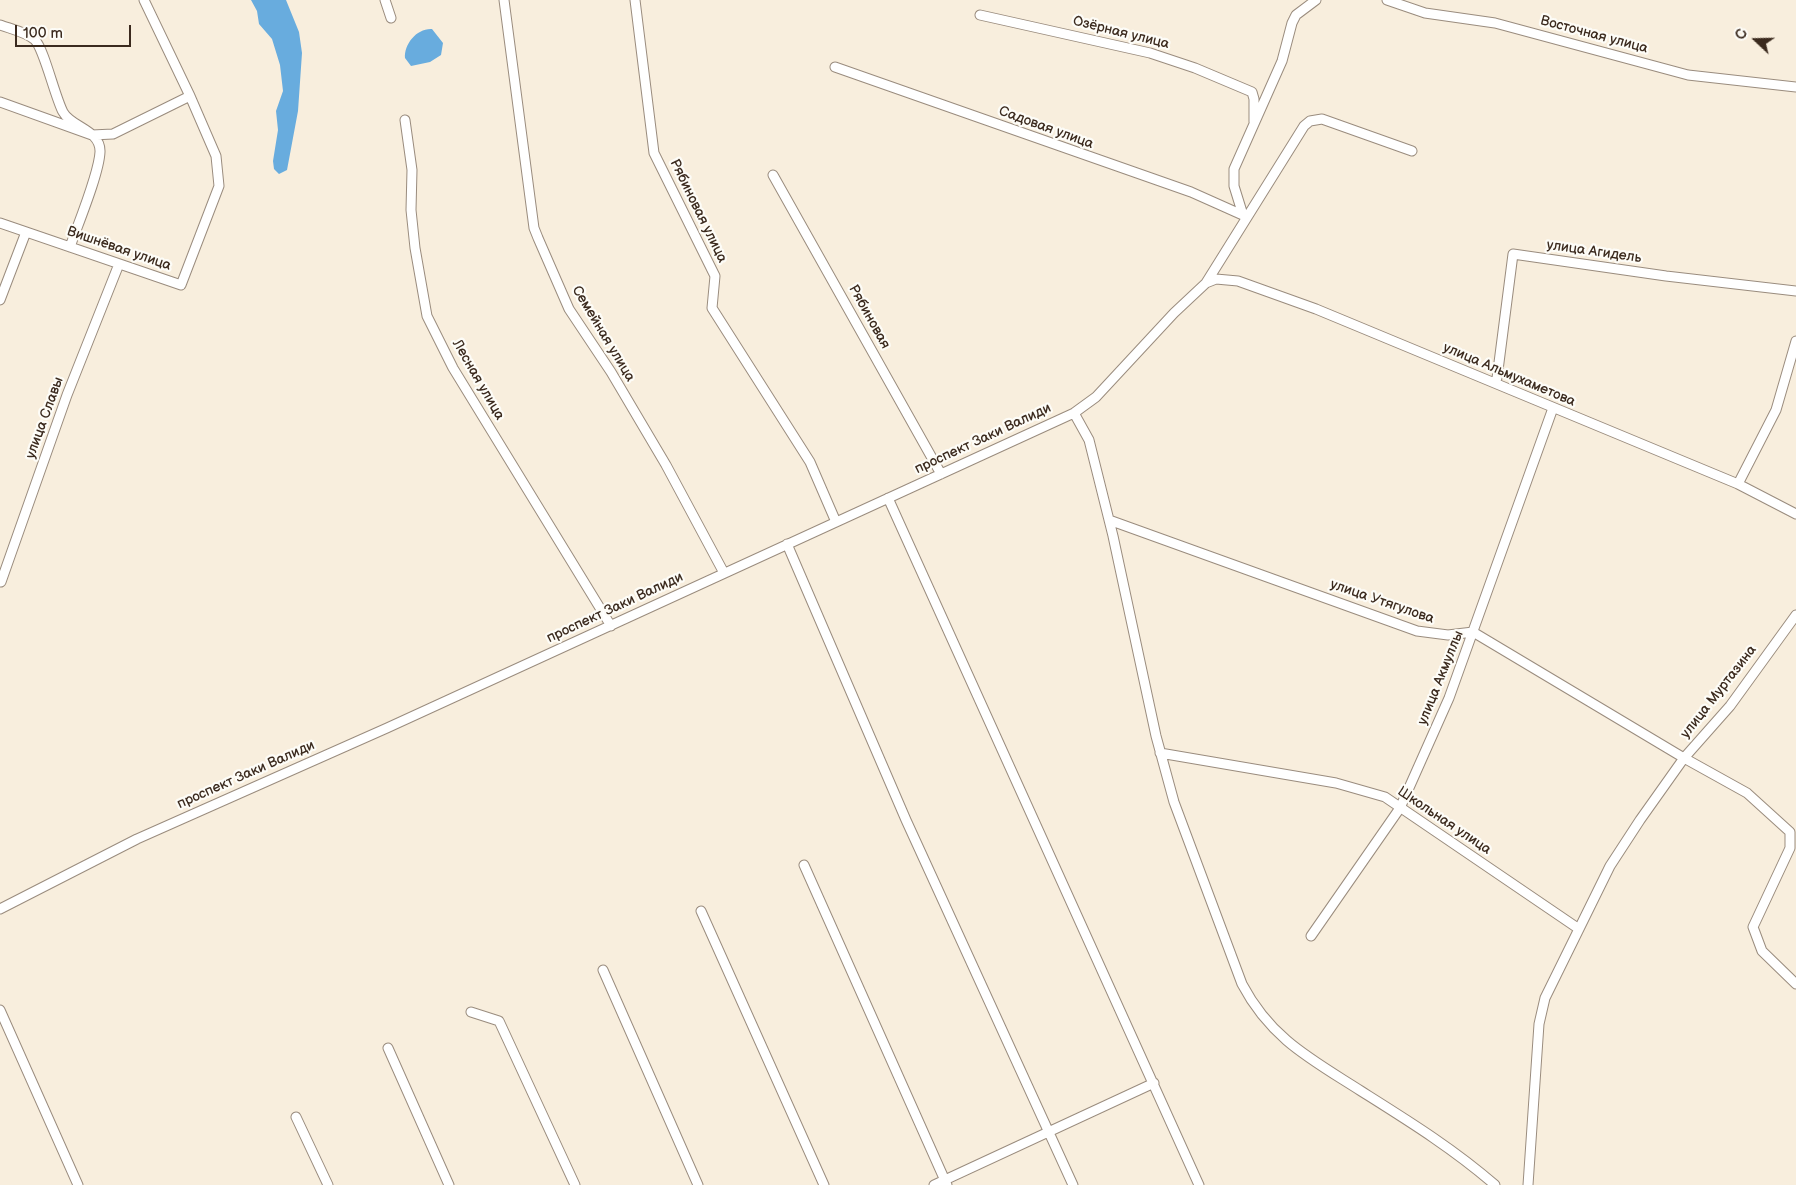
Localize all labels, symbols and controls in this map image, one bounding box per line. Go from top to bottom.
street label: Озёрная улица [1071,13,1171,53]
street label: Восточная улица [1539,13,1649,57]
scale bar [18,15,134,47]
north arrow [1731,15,1781,65]
text: 100 m [23,24,63,43]
text: С [1732,27,1751,42]
street label: Садовая улица [996,103,1096,153]
street label: Рябиновая улица [666,156,730,266]
street label: Вишнёвая улица [65,223,173,275]
street label: улица Агидель [1546,237,1642,267]
street label: Рябиновая [845,282,893,352]
street label: Семейная улица [568,283,638,385]
street label: Лесная улица [448,337,508,423]
street label: улица Альмухаметова [1440,339,1578,411]
street label: улица Славы [22,375,68,461]
street label: проспект Заки Валиди [912,400,1054,478]
street label: проспект Заки Валиди [544,569,686,647]
street label: улица Утягулова [1328,576,1436,628]
street label: улица Акмуллы [1414,628,1468,728]
street label: улица Муртазина [1677,642,1761,742]
street label: проспект Заки Валиди [175,737,317,813]
street label: Школьная улица [1394,783,1494,859]

